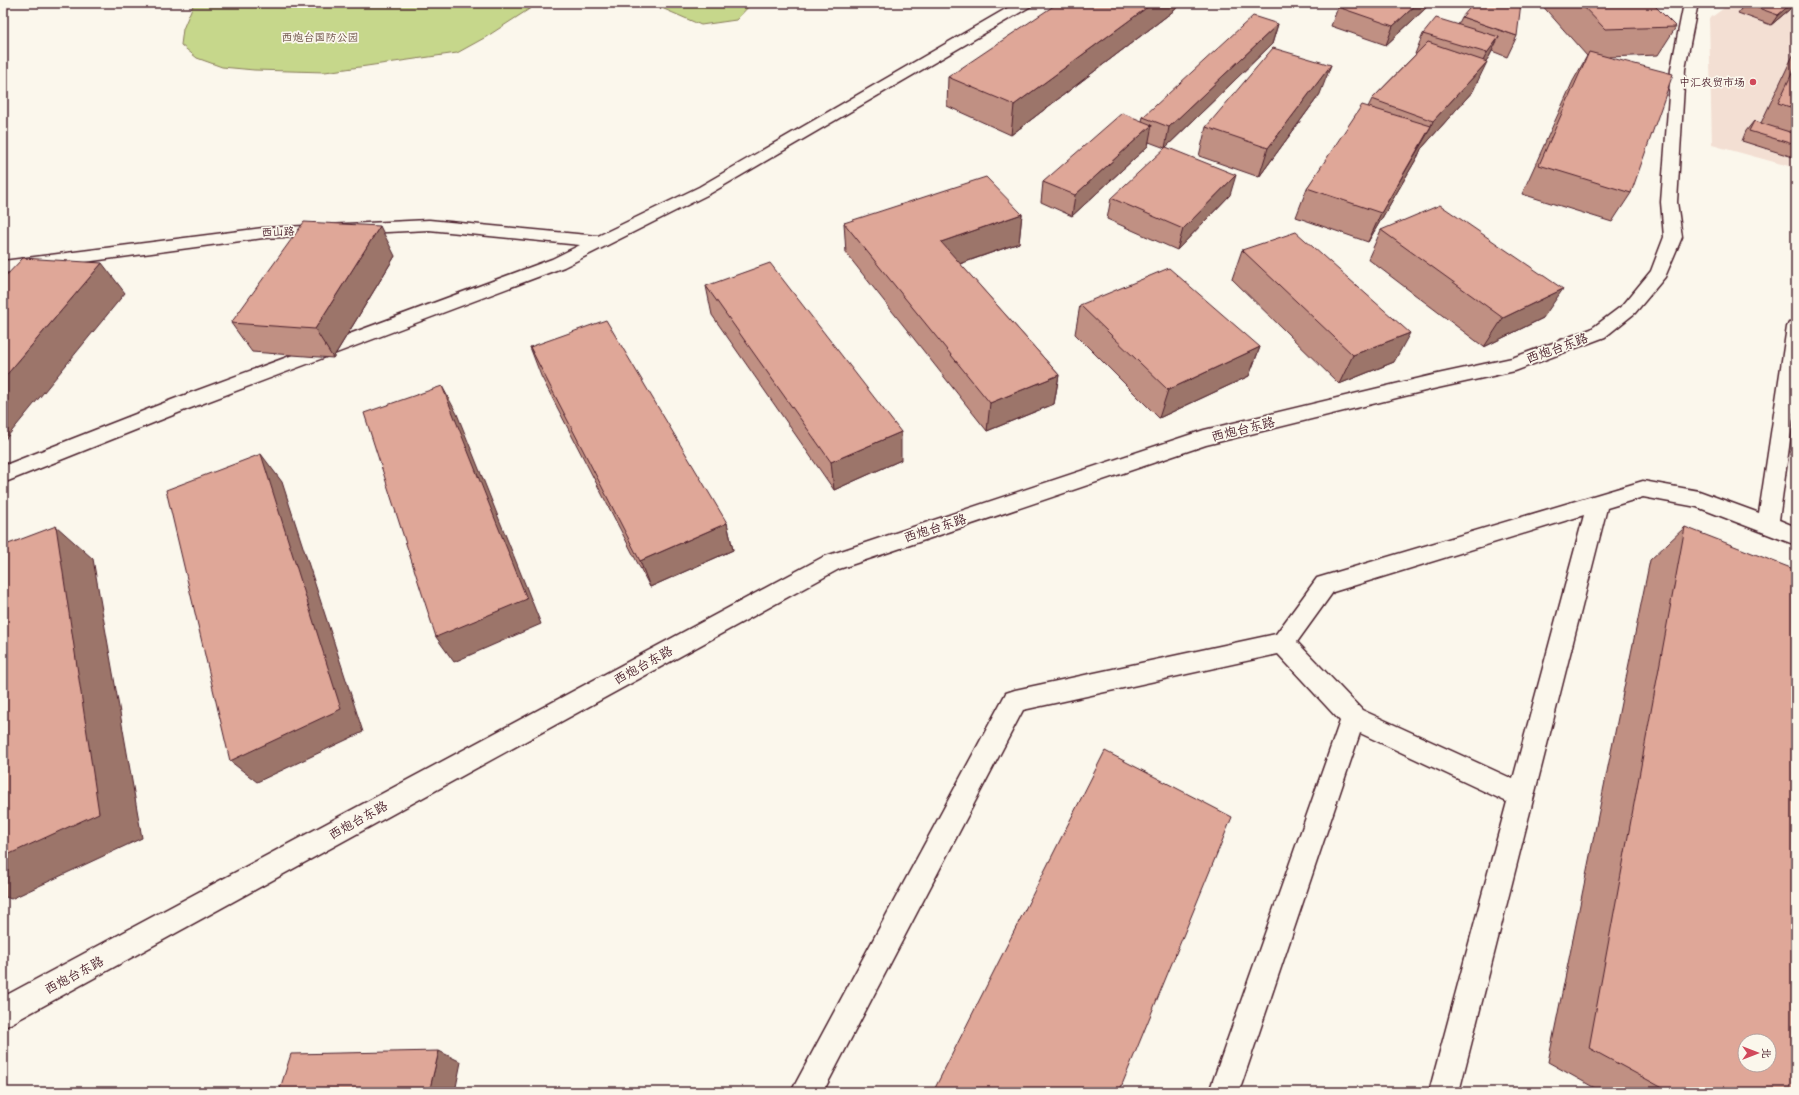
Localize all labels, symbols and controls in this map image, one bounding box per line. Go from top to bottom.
park label: 西炮台国防公园 [282,31,359,44]
place label: 中汇农贸市场 [1679,76,1745,89]
marker: 中汇农贸市场 [1748,77,1758,87]
street label: 西山路 [261,225,295,239]
street label: 西炮台东路 [1524,330,1590,366]
street label: 西炮台东路 [1210,414,1276,444]
street label: 西炮台东路 [902,511,968,545]
street label: 西炮台东路 [611,643,675,687]
street label: 西炮台东路 [326,798,390,842]
street label: 西炮台东路 [42,953,106,997]
north arrow [1737,1033,1777,1073]
text: 北 [1760,1048,1773,1059]

